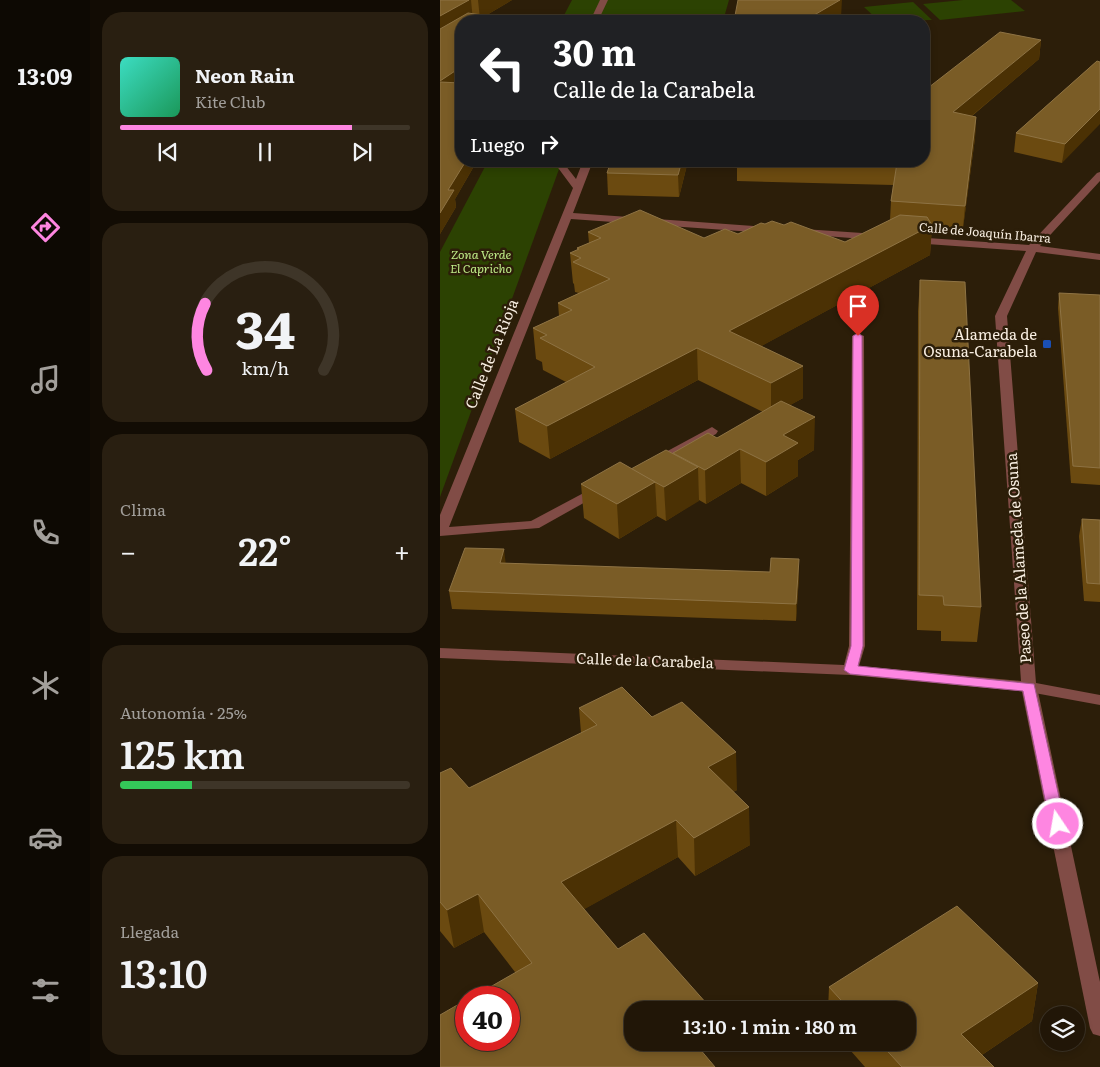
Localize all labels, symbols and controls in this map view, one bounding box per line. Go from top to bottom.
text: 30 m [553,25,636,77]
icon: left [470,35,535,100]
text: 13:09 [18,59,72,92]
text: Neon Rain [195,61,295,89]
text: Calle de la Carabela [553,72,755,105]
text: Kite Club [195,89,266,113]
text: Luego [470,130,525,158]
icon: right [535,130,563,158]
icon: previous [154,138,182,166]
icon: pause [251,138,279,166]
icon: next [348,138,376,166]
icon: directions [28,210,63,245]
street label: Calle de Joaquín Ibarra [918,217,1052,247]
park label: Zona Verde El Capricho [450,245,512,277]
pin [837,285,879,336]
text: 34 [235,287,295,365]
icon: arrive [844,292,872,320]
street label: Calle de La Rioja [458,294,523,412]
place label: Alameda de Osuna-Carabela [923,322,1038,362]
marker: Alameda de Osuna-Carabela [1041,338,1053,350]
text: km/h [241,354,289,381]
icon: music [28,362,63,397]
street label: Paseo de la Alameda de Osuna [999,451,1036,664]
text: Clima [120,497,166,521]
icon: phone [28,515,63,550]
text: 22° [238,521,292,578]
text: − [120,529,136,571]
text: + [394,529,410,571]
street label: Calle de la Carabela [576,646,715,673]
icon: climate [28,668,63,703]
text: Autonomía · 25% [120,700,247,724]
text: 125 km [120,724,245,781]
position arrow [1031,797,1083,849]
icon: car [28,820,63,855]
text: Llegada [120,919,179,943]
text: 13:10 [120,943,208,1000]
icon: filters [28,973,63,1008]
speed limit sign: 40 [455,986,520,1051]
map controls [1040,1006,1085,1051]
button: layers [1040,1006,1085,1051]
text: 13:10 · 1 min · 180 m [683,1012,857,1040]

